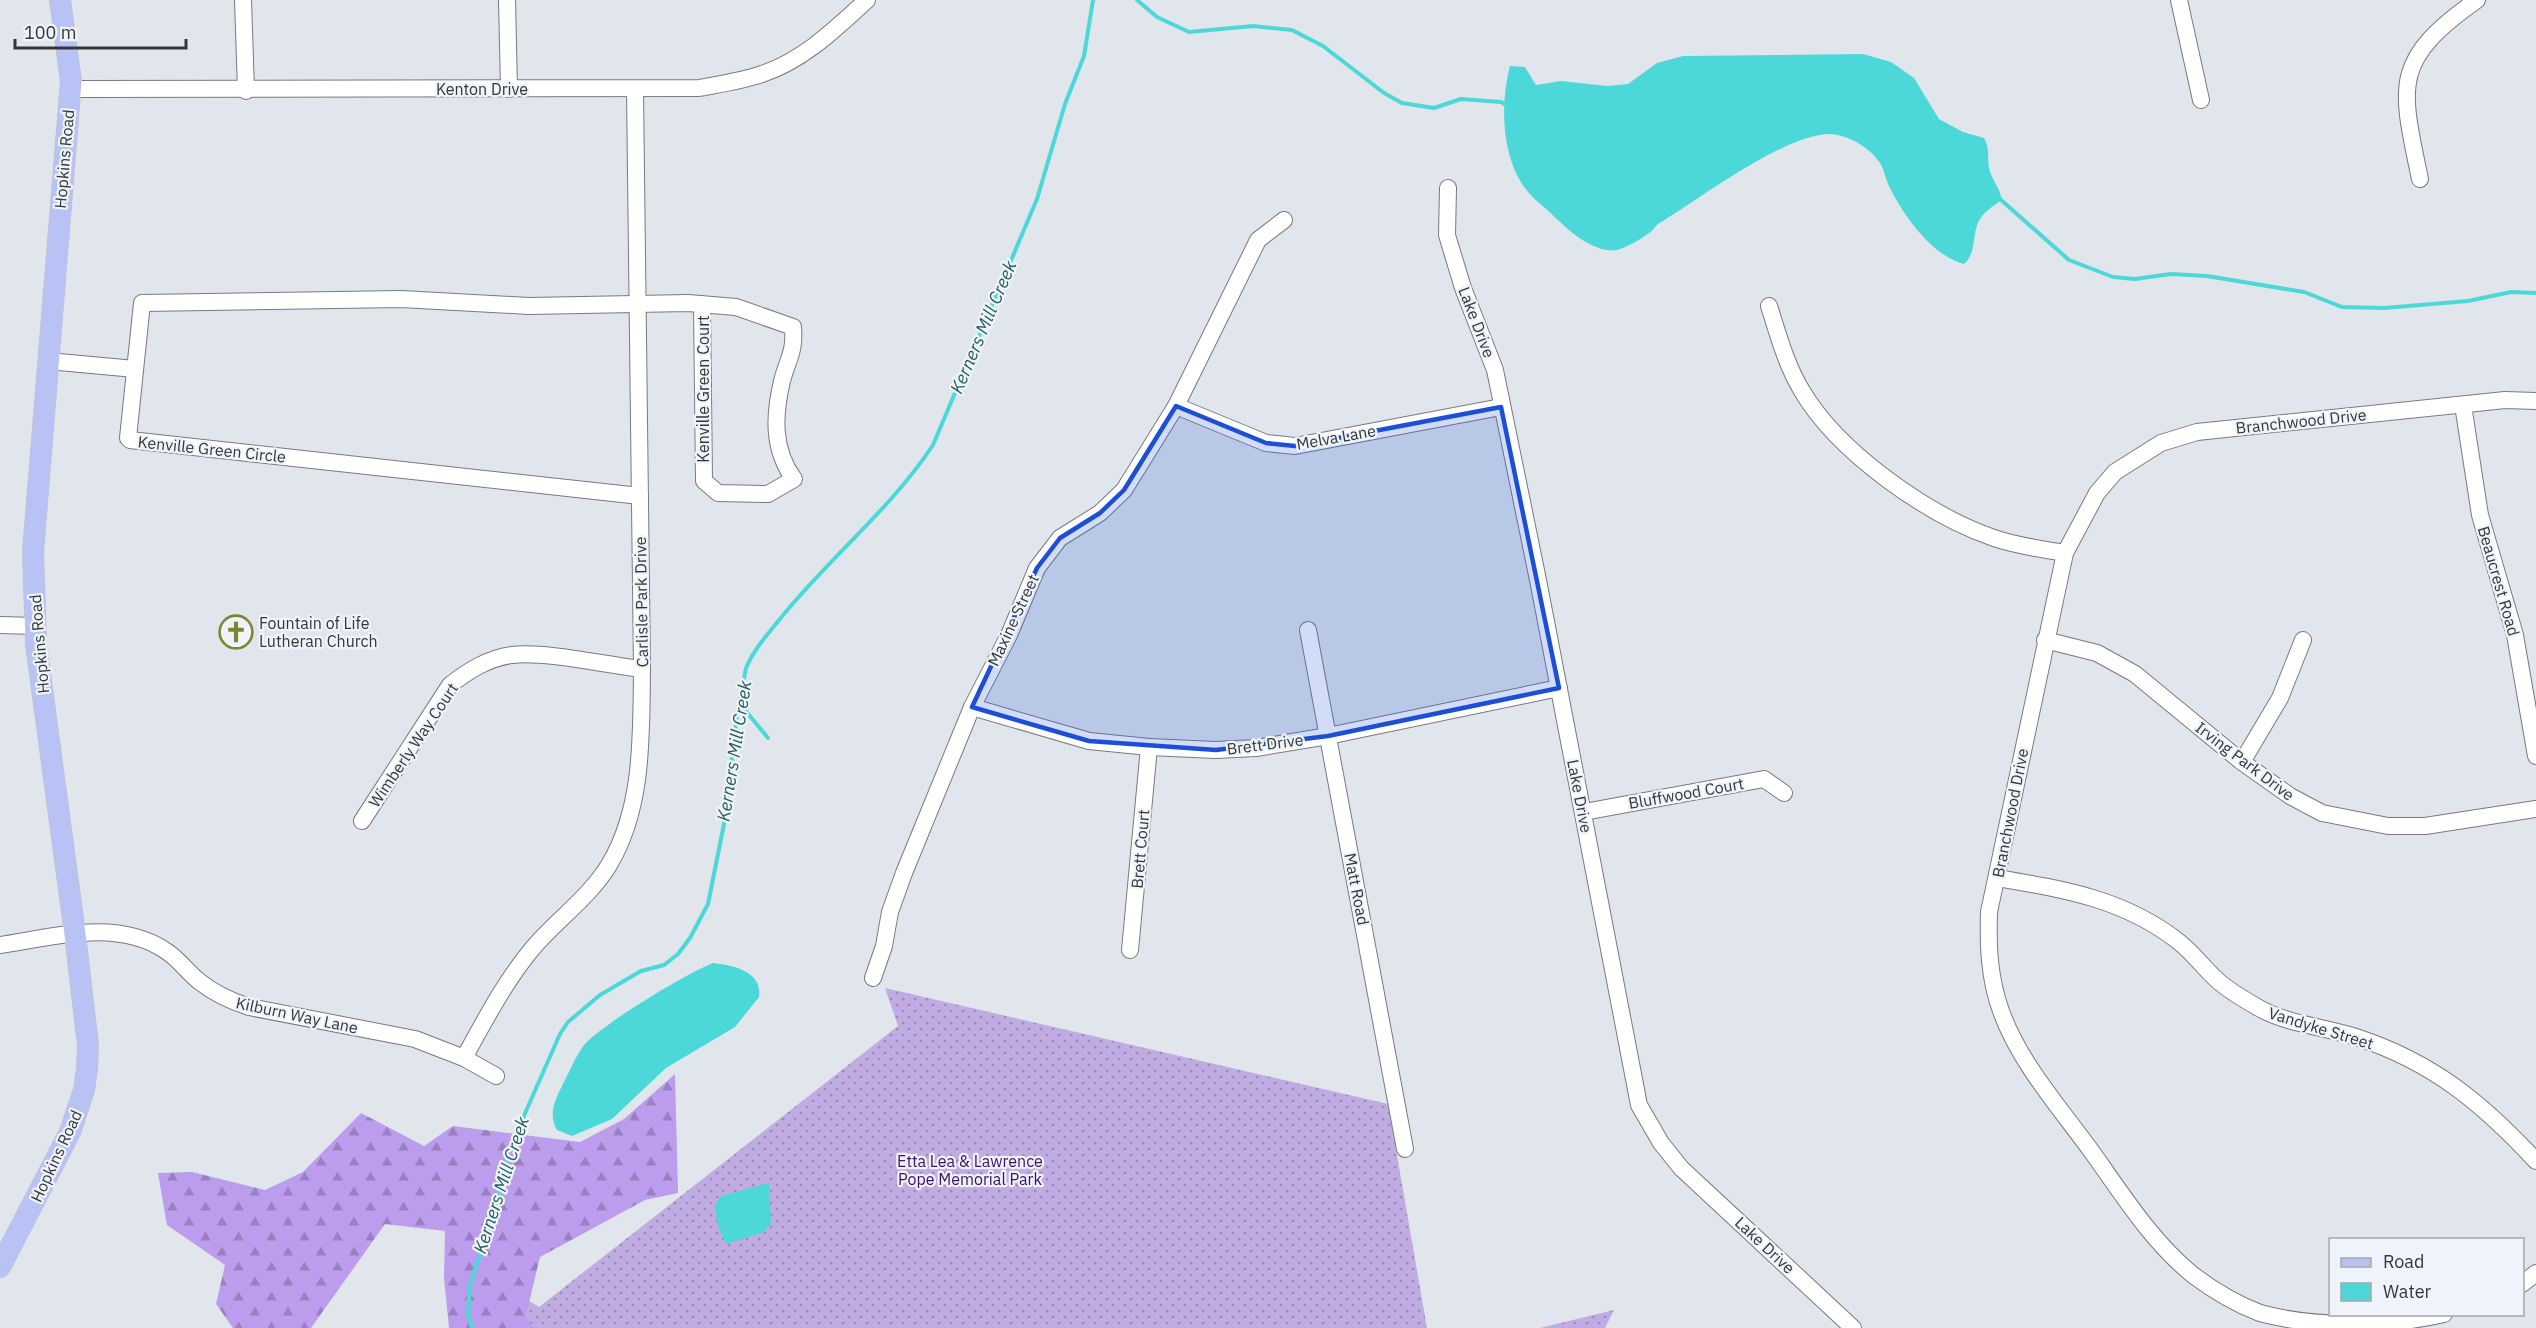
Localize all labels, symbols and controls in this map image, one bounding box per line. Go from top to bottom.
scale bar [15,12,186,50]
text: 100 m [24,21,76,44]
street label: Kenton Drive [436,79,528,99]
street label: Hopkins Road [50,109,78,209]
water label: Kerners Mill Creek [945,256,1022,397]
street label: Lake Drive [1454,284,1500,361]
street label: Kenville Green Court [693,315,713,463]
street label: Branchwood Drive [2235,404,2368,438]
street label: Melva Lane [1295,420,1378,454]
street label: Kenville Green Circle [137,431,287,467]
street label: Beaucrest Road [2474,524,2524,638]
street label: Carlisle Park Drive [630,536,652,668]
street label: Maxine Street [983,571,1043,669]
street label: Hopkins Road [25,594,53,694]
place label: Fountain of Life Lutheran Church [259,613,378,651]
church icon: Fountain of Life Lutheran Church [218,614,254,650]
water label: Kerners Mill Creek [712,678,757,823]
street label: Wimberly Way Court [364,679,462,811]
street label: Irving Park Drive [2191,717,2299,805]
street label: Brett Drive [1226,729,1305,759]
street label: Branchwood Drive [1988,746,2032,879]
street label: Lake Drive [1563,758,1597,835]
street label: Bluffwood Court [1627,773,1745,813]
street label: Brett Court [1127,809,1153,889]
street label: Matt Road [1340,851,1374,927]
street label: Kilburn Way Lane [234,992,360,1038]
street label: Vandyke Street [2266,1003,2376,1053]
street label: Hopkins Road [26,1107,86,1205]
water label: Kerners Mill Creek [468,1113,534,1256]
park label: Etta Lea & Lawrence Pope Memorial Park [897,1151,1043,1189]
street label: Lake Drive [1731,1212,1799,1278]
legend [2329,1238,2524,1316]
text: Road [2383,1250,2424,1273]
text: Water [2383,1280,2432,1303]

